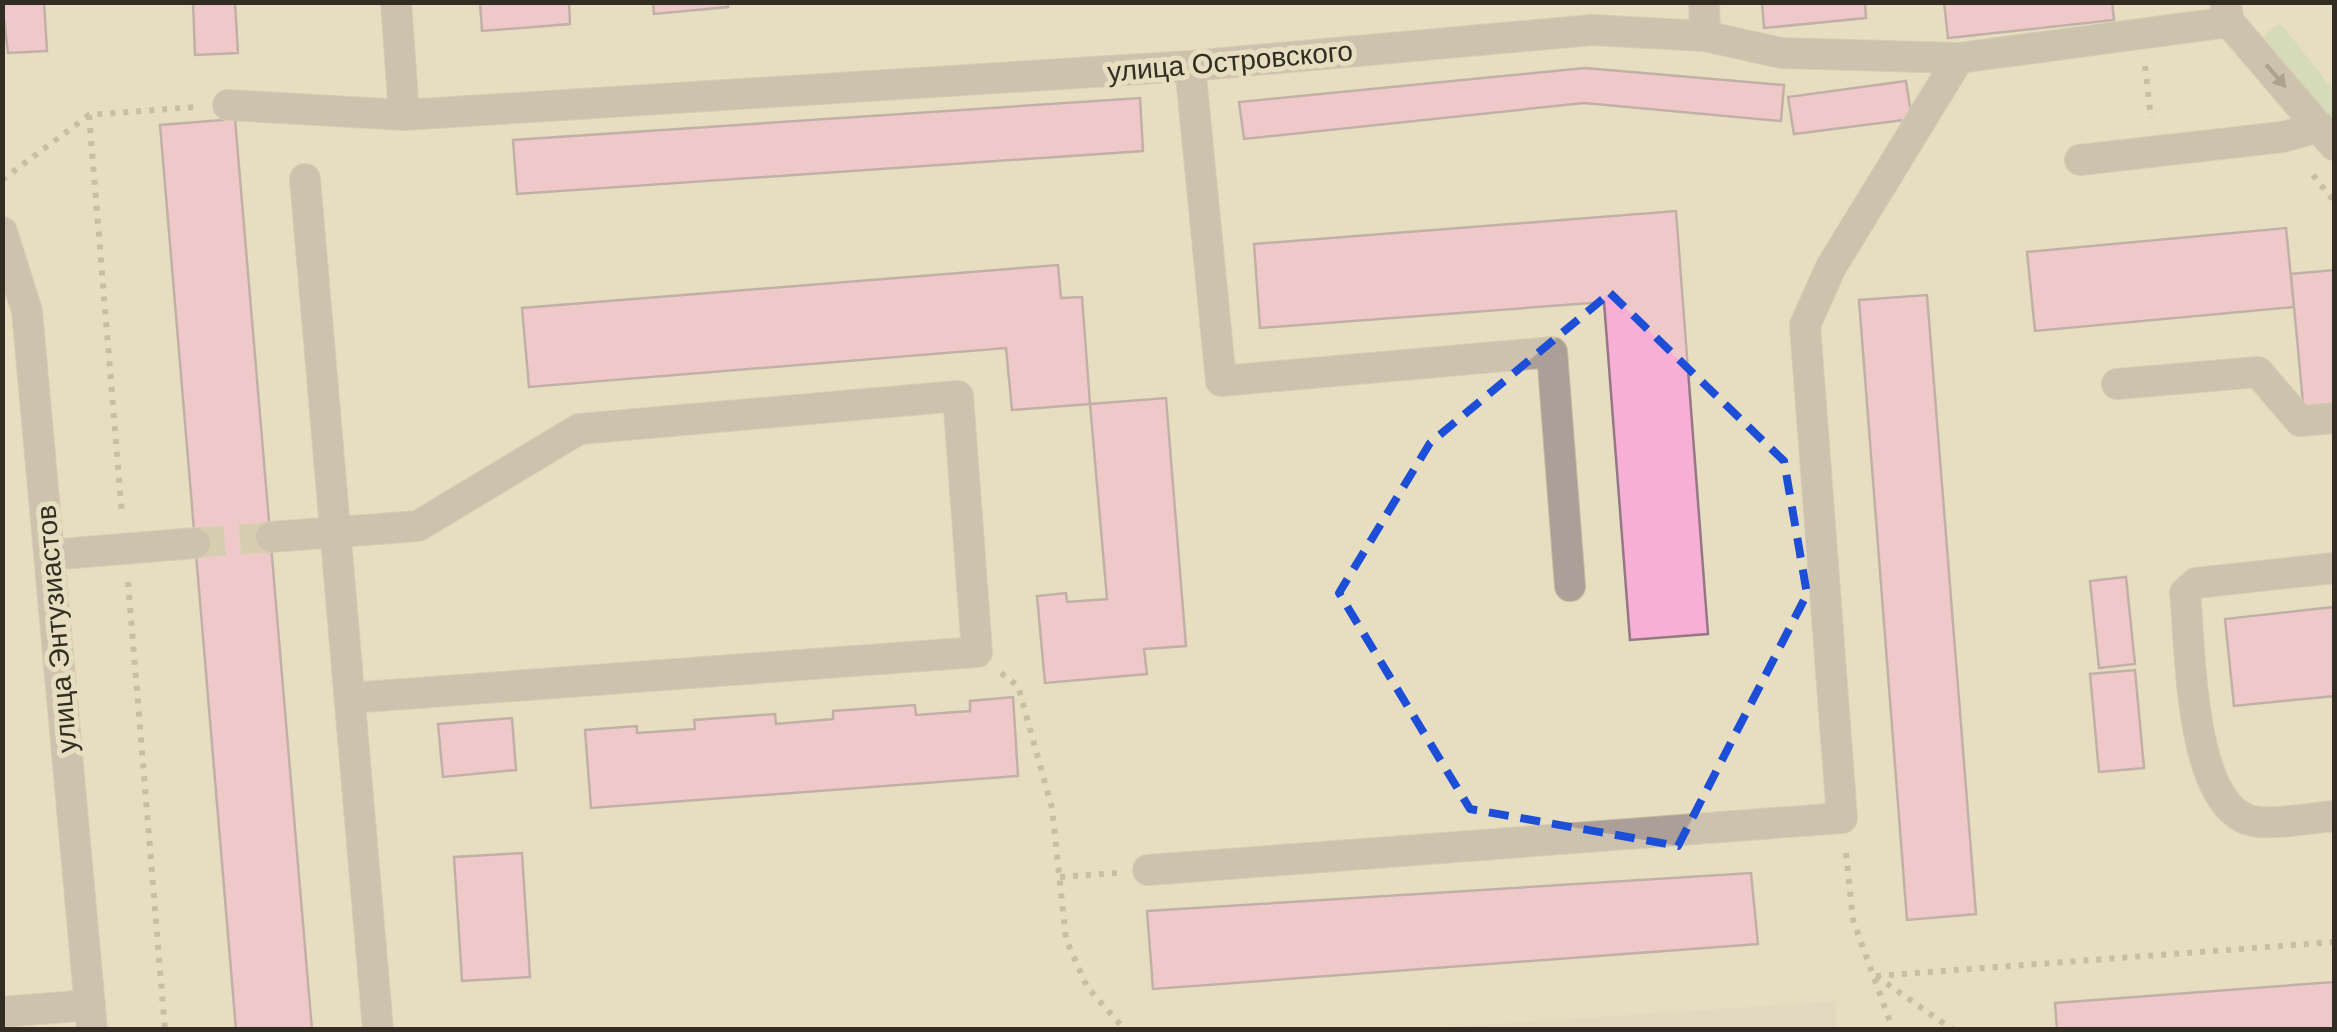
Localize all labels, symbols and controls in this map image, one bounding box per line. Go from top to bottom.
street label: улица Островского [1106,35,1354,88]
one-way arrow [2264,63,2286,88]
street label: улица Энтузиастов [30,504,83,754]

